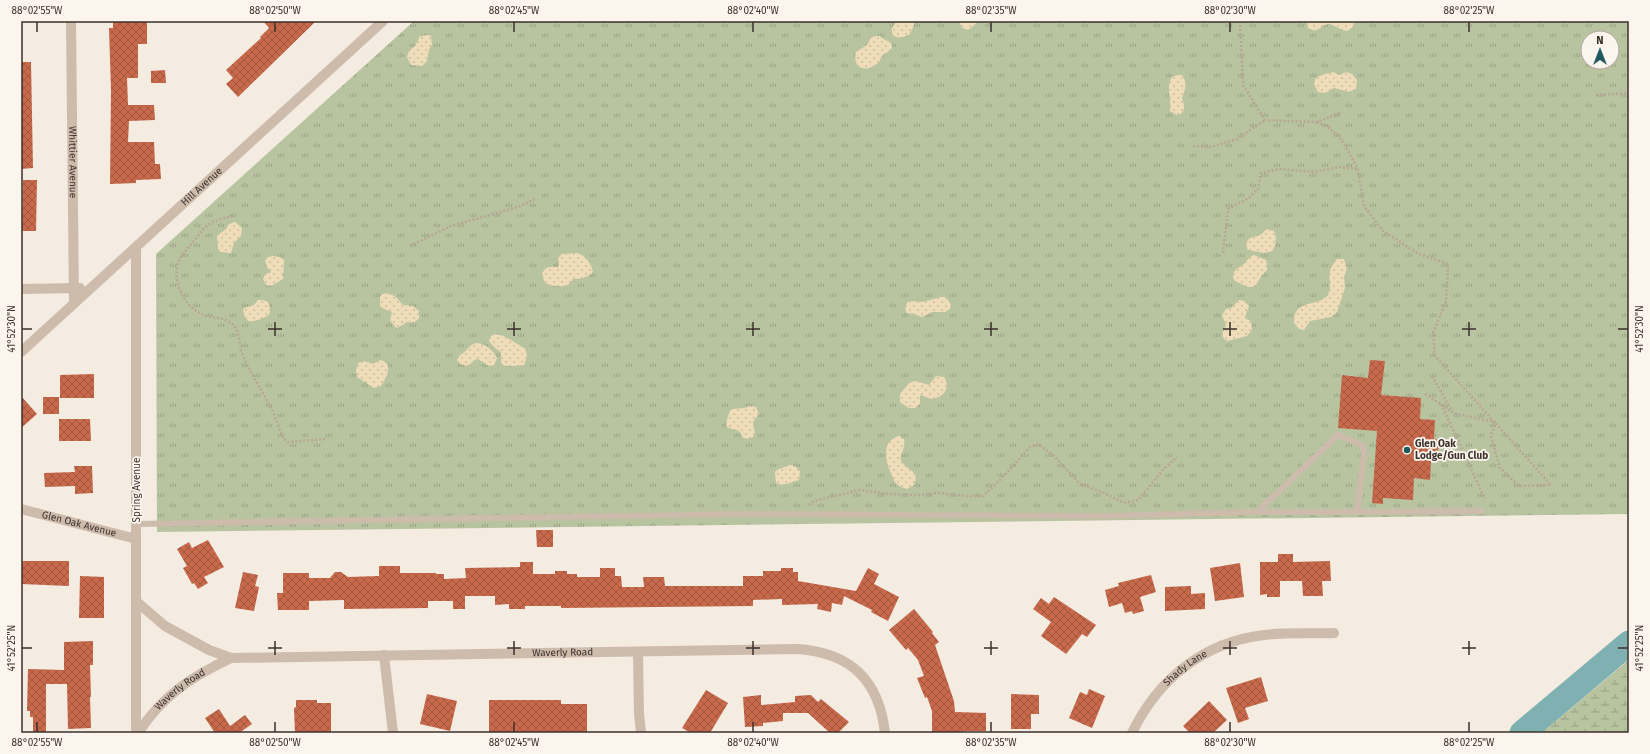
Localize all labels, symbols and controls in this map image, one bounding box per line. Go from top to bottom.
text: 88°02'55"W [12,5,63,17]
text: 88°02'50"W [249,5,302,17]
text: 88°02'45"W [489,5,540,17]
text: 88°02'40"W [727,5,779,17]
text: 88°02'35"W [966,5,1017,17]
text: 88°02'30"W [1204,5,1257,17]
text: 88°02'25"W [1444,5,1495,17]
north arrow [1580,30,1620,70]
text: N [1596,34,1604,47]
street label: Whittier Avenue [66,126,79,198]
street label: Hill Avenue [179,165,225,208]
text: 41°52'30"N [6,305,18,353]
text: 41°52'30"N [1634,305,1646,353]
place label: Glen Oak Lodge/Gun Club [1415,438,1488,462]
marker: Glen Oak Lodge/Gun Club [1402,445,1412,455]
street label: Spring Avenue [131,458,143,522]
street label: Glen Oak Avenue [41,509,118,540]
text: 41°52'25"N [6,625,18,671]
text: 41°52'25"N [1634,625,1646,671]
street label: Waverly Road [532,646,593,659]
street label: Shady Lane [1161,648,1209,689]
street label: Waverly Road [152,666,208,713]
text: 88°02'55"W [12,737,63,749]
text: 88°02'50"W [249,737,302,749]
text: 88°02'45"W [489,737,540,749]
text: 88°02'40"W [727,737,779,749]
text: 88°02'35"W [966,737,1017,749]
text: 88°02'30"W [1204,737,1257,749]
text: 88°02'25"W [1444,737,1495,749]

